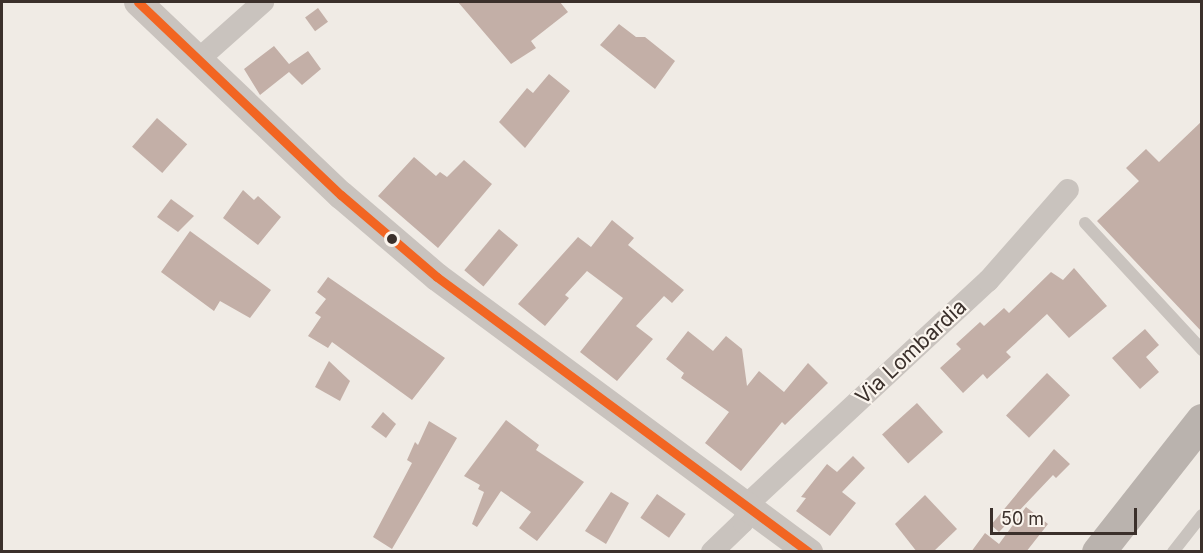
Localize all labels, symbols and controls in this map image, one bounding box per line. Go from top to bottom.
unlabelled marker [386,233,398,245]
street label: Via Lombardia [850,294,972,410]
scale bar [993,496,1140,534]
text: 50 m [1001,508,1044,529]

